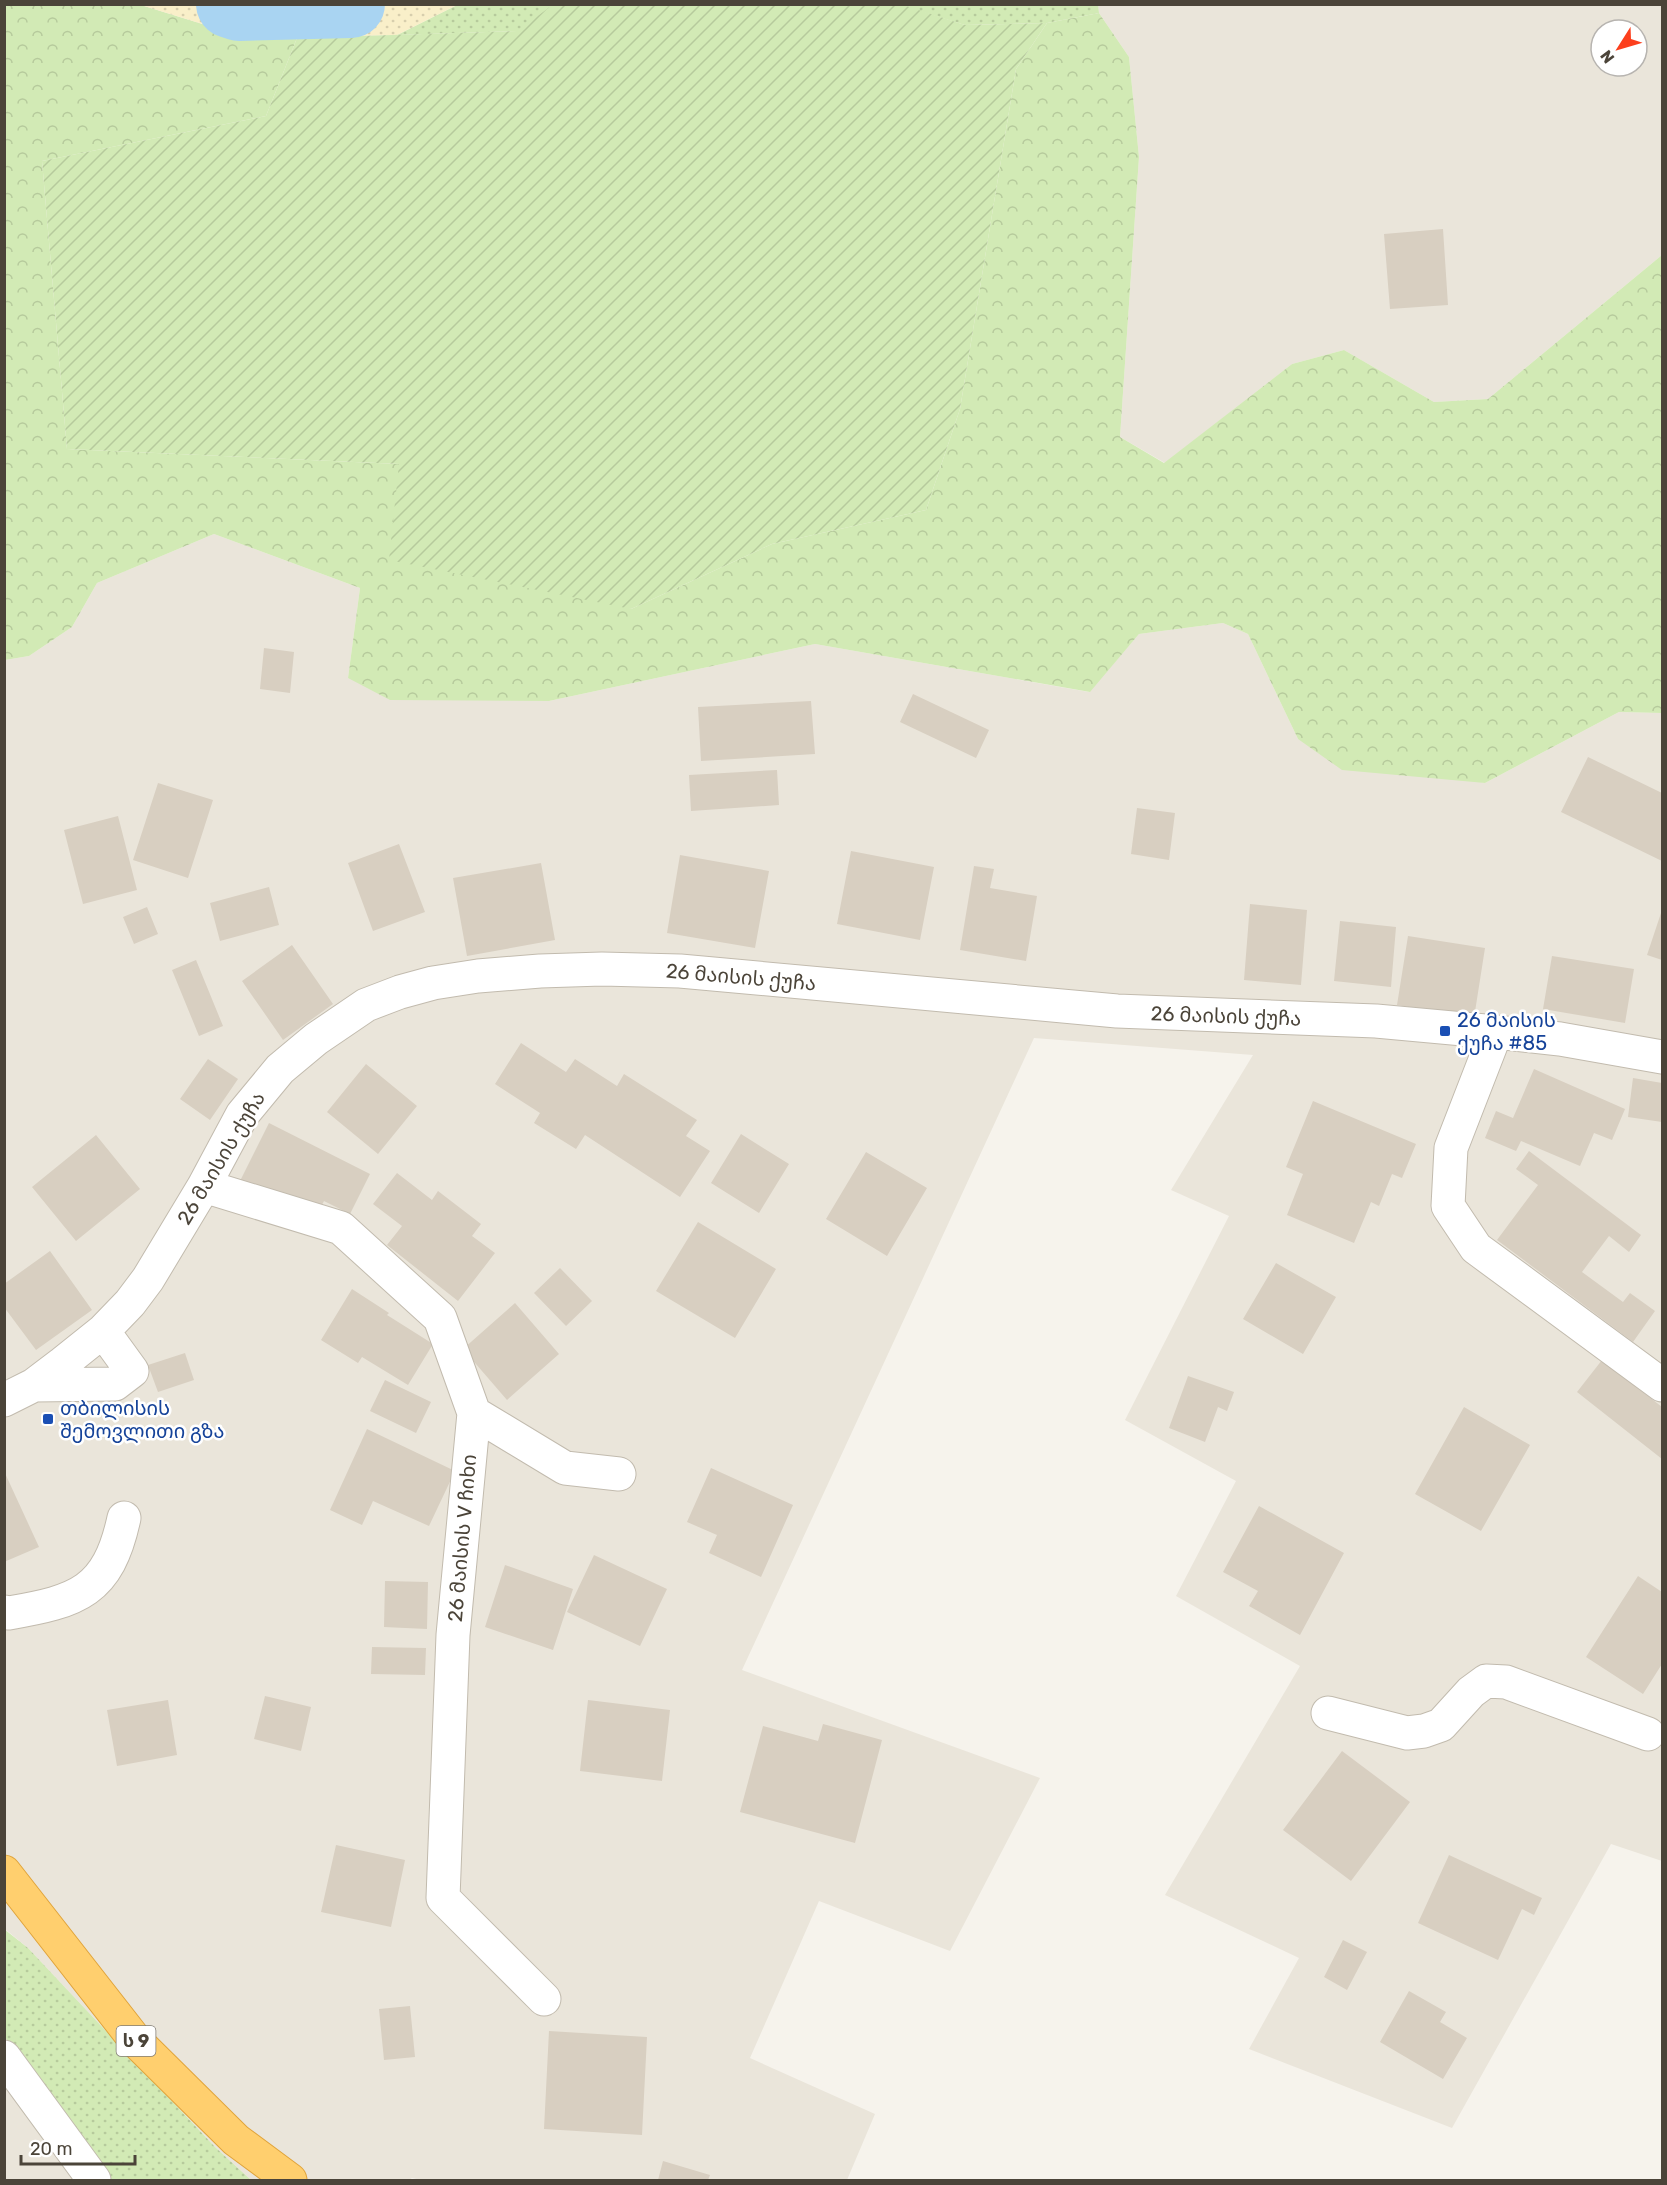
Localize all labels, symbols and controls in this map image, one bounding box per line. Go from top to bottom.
north arrow [1589,18,1649,78]
text: N [1596,46,1618,67]
street label: 26 მაისის ქუჩა [665,958,817,996]
street label: 26 მაისის ქუჩა [1150,1001,1302,1031]
place label: 26 მაისის ქუჩა #85 [1457,1008,1556,1055]
marker: 26 მაისის ქუჩა #85 [1438,1024,1452,1038]
street label: 26 მაისის ქუჩა [172,1087,270,1229]
place label: თბილისის შემოვლითი გზა [60,1396,224,1444]
marker: თბილისის შემოვლითი გზა [41,1412,55,1426]
street label: 26 მაისის V ჩიხი [443,1453,481,1623]
road number: ს 9 [116,2026,156,2056]
scale bar [21,2128,135,2166]
text: 20 m [30,2138,72,2160]

